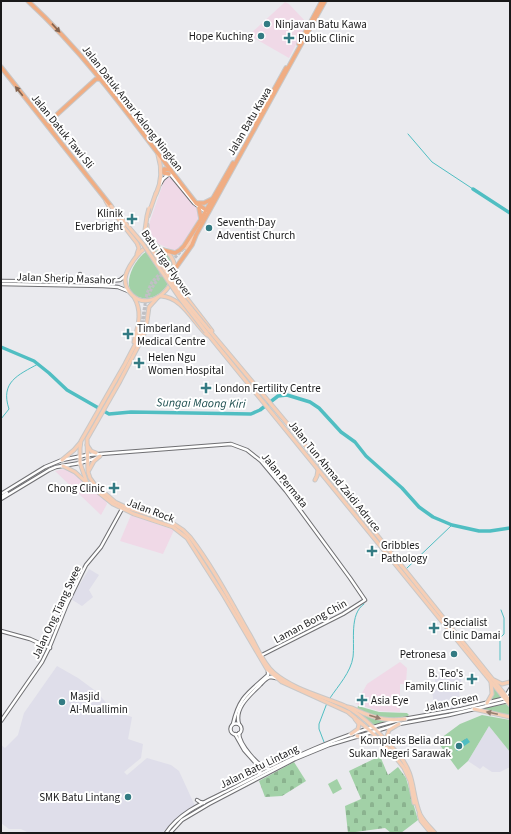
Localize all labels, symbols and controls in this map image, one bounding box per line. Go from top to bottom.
place label: Ninjavan Batu Kawa [275,17,367,32]
marker: Ninjavan Batu Kawa [262,19,272,29]
one-way arrow [51,24,60,33]
place label: Hope Kuching [189,29,253,44]
marker: Hope Kuching [256,31,266,41]
place label: Public Clinic [298,31,355,46]
marker: Public Clinic [283,32,295,44]
street label: Jalan Datuk Amar Kalong Ningkan [79,42,187,174]
street label: Jalan Batu Kawa [224,84,275,158]
one-way arrow [15,86,23,96]
street label: Jalan Datuk Tawi Sli [28,91,97,172]
place label: Klinik Everbright [75,206,124,234]
marker: Klinik Everbright [126,213,138,225]
place label: Seventh-Day Adventist Church [217,215,295,243]
marker: Seventh-Day Adventist Church [204,223,214,233]
street label: Batu Tiga Flyover [138,227,196,300]
street label: Jalan Sherip Masahor [16,269,116,288]
place label: Timberland Medical Centre [137,321,206,349]
marker: Timberland Medical Centre [122,328,134,340]
place label: Helen Ngu Women Hospital [148,350,224,378]
marker: Helen Ngu Women Hospital [133,357,145,369]
place label: London Fertility Centre [215,381,321,396]
marker: London Fertility Centre [200,382,212,394]
water label: Sungai Maong Kiri [156,394,246,413]
street label: Jalan Tun Ahmad Zaidi Adruce [285,418,385,535]
street label: Jalan Permata [258,450,311,511]
place label: Chong Clinic [47,481,105,496]
marker: Chong Clinic [108,482,120,494]
street label: Jalan Rock [125,495,177,527]
place label: Gribbles Pathology [381,538,427,566]
marker: Gribbles Pathology [366,545,378,557]
street label: Jalan Ong Tiang Swee [28,563,85,661]
street label: Laman Bong Chin [271,596,349,647]
place label: Specialist Clinic Damai [443,615,500,643]
marker: Specialist Clinic Damai [428,622,440,634]
place label: Petronesa [400,647,446,662]
marker: Petronesa [449,649,459,659]
place label: B. Teo's Family Clinic [405,666,463,694]
marker: B. Teo's Family Clinic [466,673,478,685]
place label: Masjid Al-Muallimin [70,689,128,717]
street label: Jalan Green [423,689,479,716]
place label: Asia Eye [371,693,409,708]
marker: Asia Eye [356,694,368,706]
marker: Masjid Al-Muallimin [57,697,67,707]
one-way arrow [486,709,498,715]
one-way arrow [369,714,381,720]
place label: Kompleks Belia dan Sukan Negeri Sarawak [349,733,452,761]
street label: Jalan Batu Lintang [217,741,301,792]
marker: Kompleks Belia dan Sukan Negeri Sarawak [454,741,464,751]
place label: SMK Batu Lintang [39,790,120,805]
marker: SMK Batu Lintang [123,792,133,802]

